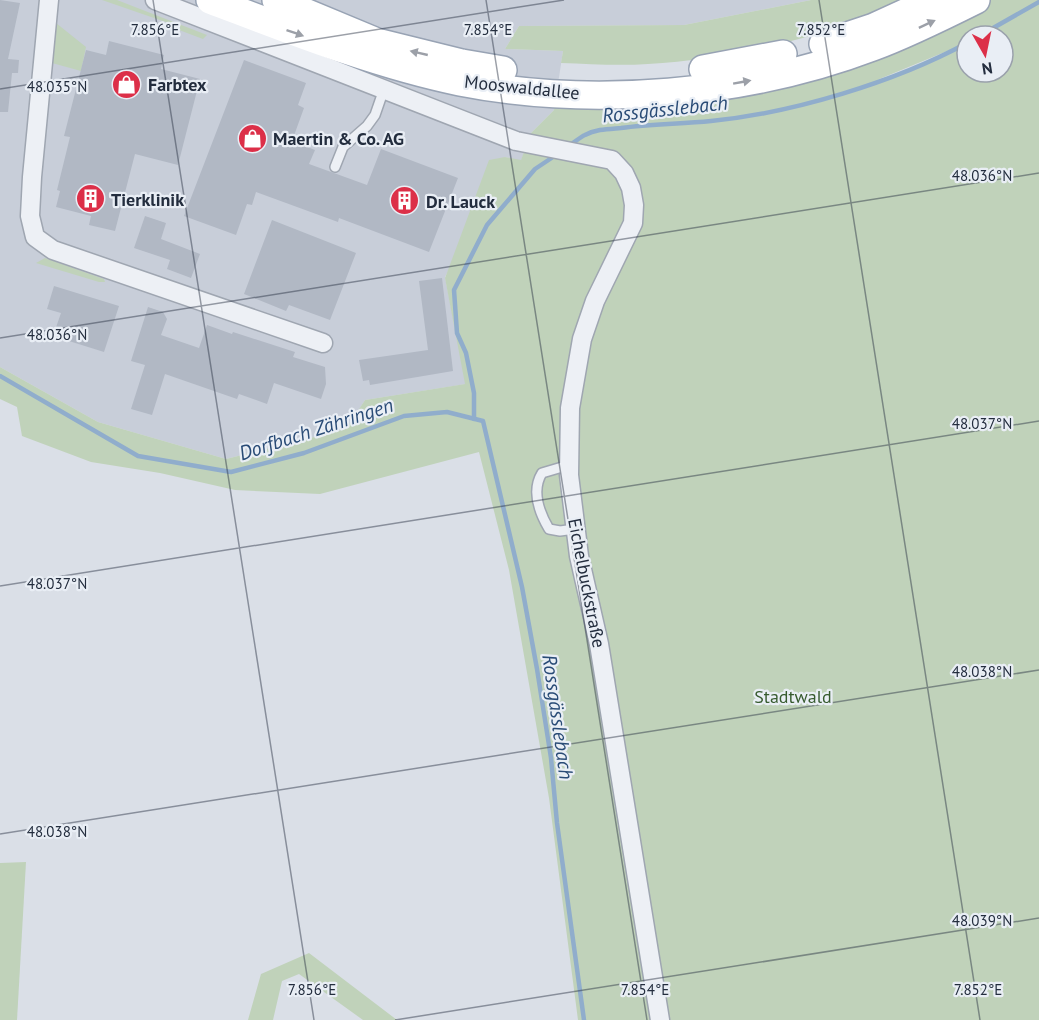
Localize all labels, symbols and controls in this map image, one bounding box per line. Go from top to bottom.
text: 7.856°E [131,20,179,39]
text: 7.854°E [464,20,512,39]
text: 7.852°E [797,20,845,39]
one-way arrow [919,20,936,29]
north arrow [955,24,1015,84]
one-way arrow [286,28,304,38]
one-way arrow [409,48,428,57]
text: N [981,58,994,80]
shop icon: Farbtex [111,68,143,100]
street label: Mooswaldallee [463,70,581,104]
place label: Farbtex [148,73,207,96]
text: 48.035°N [27,77,87,96]
one-way arrow [732,77,751,86]
water label: Rossgässlebach [601,89,729,129]
shop icon: Maertin & Co. AG [236,122,268,154]
place label: Maertin & Co. AG [273,127,404,150]
text: 48.036°N [952,166,1012,185]
building icon: Tierklinik [74,183,106,215]
building icon: Dr. Lauck [389,185,421,217]
place label: Tierklinik [111,188,184,211]
place label: Dr. Lauck [426,190,495,213]
text: 48.036°N [27,325,87,344]
water label: Dorfbach Zähringen [236,392,396,466]
text: 48.037°N [952,414,1012,433]
street label: Eichelbuckstraße [563,516,611,650]
text: 48.037°N [27,574,87,593]
water label: Rossgässlebach [536,653,580,781]
text: 48.038°N [952,662,1012,681]
park label: Stadtwald [754,685,832,708]
text: 48.038°N [27,822,87,841]
text: 48.039°N [952,911,1012,930]
text: 7.856°E [288,980,336,999]
text: 7.854°E [621,980,669,999]
text: 7.852°E [954,980,1002,999]

